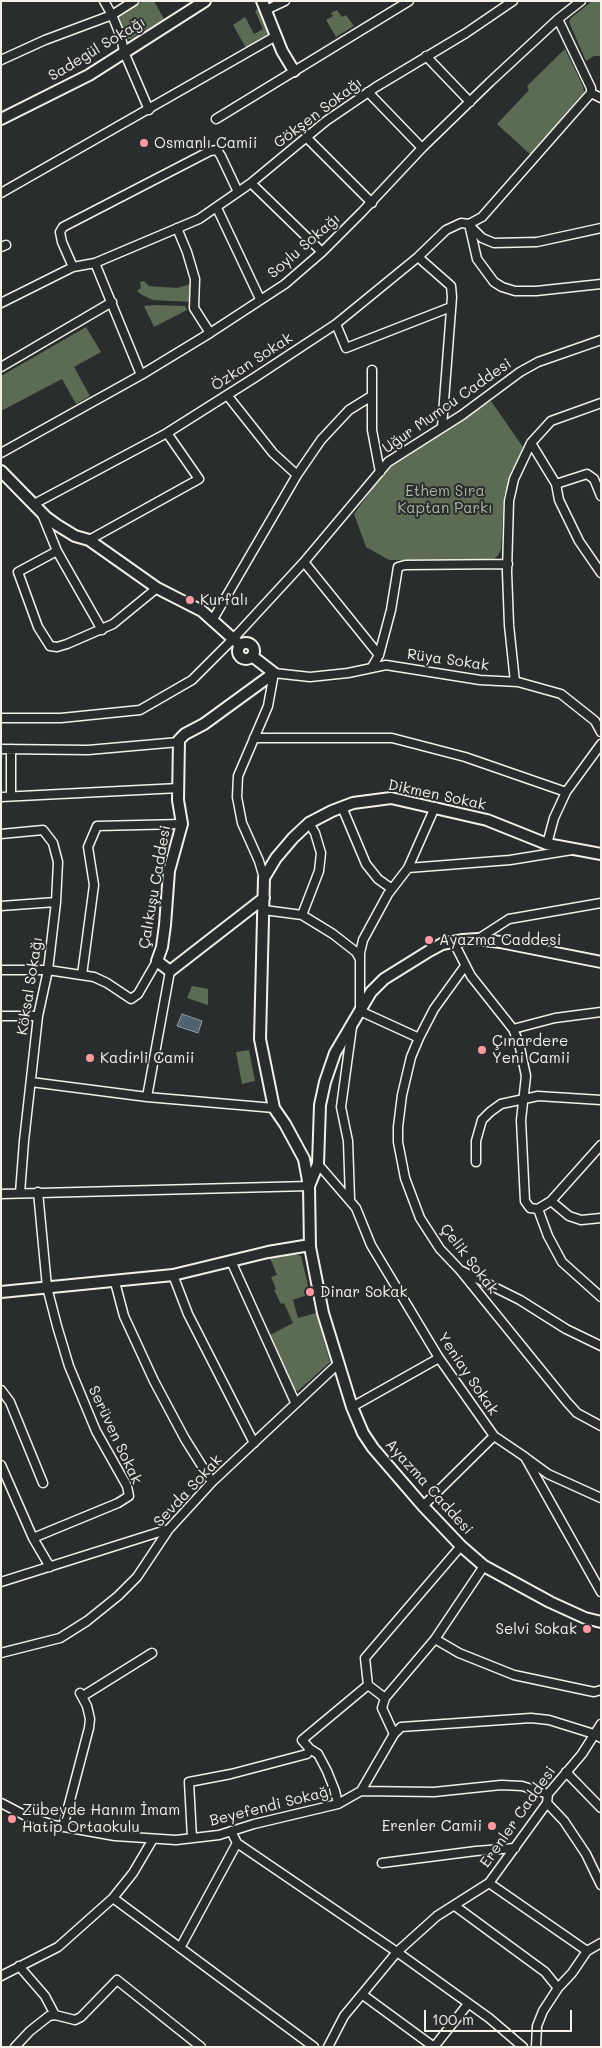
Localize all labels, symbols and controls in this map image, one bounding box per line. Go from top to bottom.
street label: Sadegül Sokağı [45,13,149,85]
street label: Gökşen Sokağı [270,74,366,152]
place label: Osmanlı Camii [154,134,257,152]
marker: Osmanlı Camii [138,137,150,149]
street label: Soylu Sokağı [264,210,344,282]
street label: Özkan Sokak [208,329,296,395]
street label: Uğur Mumcu Caddesi [379,355,515,457]
park label: Ethem Sıra Kaptan Parkı [397,482,493,517]
place label: Kurfalı [200,591,248,609]
marker: Kurfalı [184,594,196,606]
street label: Rüya Sokak [406,645,490,675]
street label: Dikmen Sokak [386,776,488,814]
street label: Çalıkuşu Caddesi [135,824,175,950]
place label: Ayazma Caddesi [439,931,561,949]
marker: Ayazma Caddesi [423,934,435,946]
street label: Köksal Sokağı [13,936,47,1036]
place label: Çınardere Yeni Camii [492,1032,570,1067]
marker: Çınardere Yeni Camii [476,1044,488,1056]
place label: Kadirli Camii [100,1049,194,1067]
marker: Kadirli Camii [84,1052,96,1064]
street label: Çelik Sokak [436,1220,502,1298]
place label: Dinar Sokak [320,1283,407,1301]
marker: Dinar Sokak [304,1286,316,1298]
street label: Yeniay Sokak [434,1329,502,1419]
street label: Serüven Sokak [84,1383,146,1487]
street label: Ayazma Caddesi [381,1436,477,1538]
street label: Sevda Sokak [150,1451,226,1531]
place label: Selvi Sokak [496,1620,577,1638]
marker: Selvi Sokak [581,1623,593,1635]
street label: Erenler Caddesi [476,1763,560,1871]
street label: Beyefendi Sokağı [208,1782,334,1830]
place label: Zübeyde Hanım İmam Hatip Ortaokulu [22,1801,180,1836]
marker: Zübeyde Hanım İmam Hatip Ortaokulu [6,1813,18,1825]
place label: Erenler Camii [382,1817,482,1835]
marker: Erenler Camii [486,1820,498,1832]
scale bar [427,2000,574,2032]
text: 100 m [432,2009,474,2029]

